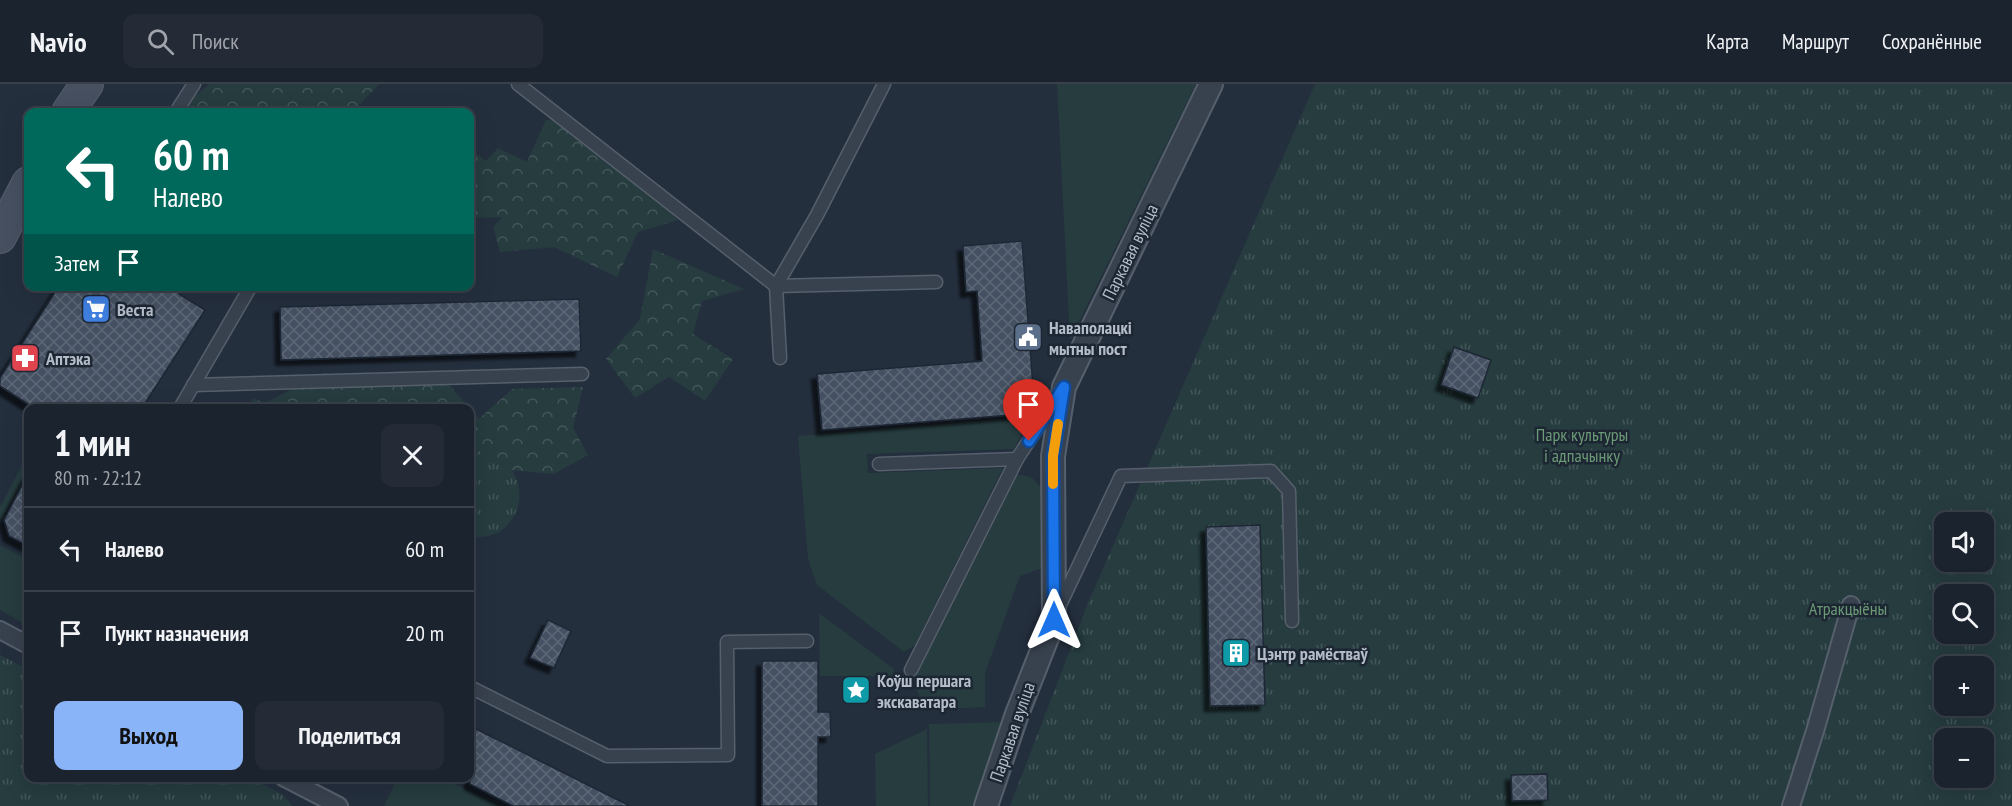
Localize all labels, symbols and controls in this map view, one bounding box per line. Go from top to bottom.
search box [123,14,543,68]
text: Navio [30,23,87,60]
icon: search [144,25,177,58]
text: Поиск [192,27,239,55]
text: Карта [1706,28,1749,55]
text: Маршрут [1782,28,1849,55]
text: Сохранённые [1882,28,1982,55]
text: 60 m [153,127,230,182]
icon: left [54,132,132,210]
text: Налево [153,180,223,214]
street label: Паркавая вуліца [1097,200,1163,304]
icon: arrive [112,246,145,279]
text: Затем [54,249,100,277]
supermarket icon: Веста [80,293,112,325]
place label: Веста [117,298,153,321]
place label: Наваполацкі мытны пост [1049,316,1132,360]
public building icon: Наваполацкі мытны пост [1012,321,1044,353]
pharmacy icon: Аптэка [9,342,41,374]
place label: Аптэка [45,347,91,370]
pin [1003,379,1054,441]
icon: arrive [1012,388,1045,421]
text: 1 мин [54,419,131,466]
park label: Парк культуры і адпачынку [1536,423,1628,467]
button: close [381,424,444,487]
text: 80 m · 22:12 [54,465,142,491]
map controls [1934,512,1994,788]
button: sound [1934,512,1994,572]
icon: left [54,533,87,566]
text: Налево [105,535,164,563]
text: 60 m [405,535,444,563]
button: search [1934,584,1994,644]
position arrow [1022,588,1086,652]
park label: Атракцыёны [1809,597,1887,620]
icon: arrive [54,617,87,650]
text: Пункт назначения [105,619,249,647]
text: 20 m [405,619,444,647]
building icon: Цэнтр рамёстваў [1220,637,1252,669]
place label: Цэнтр рамёстваў [1257,642,1368,665]
button: + [1934,656,1994,716]
place label: Коўш першага экскаватара [877,669,971,713]
place icon: Коўш першага экскаватара [840,674,872,706]
street label: Паркавая вуліца [984,679,1040,785]
button: Выход [54,701,243,770]
button: Поделиться [255,701,444,770]
button: − [1934,728,1994,788]

